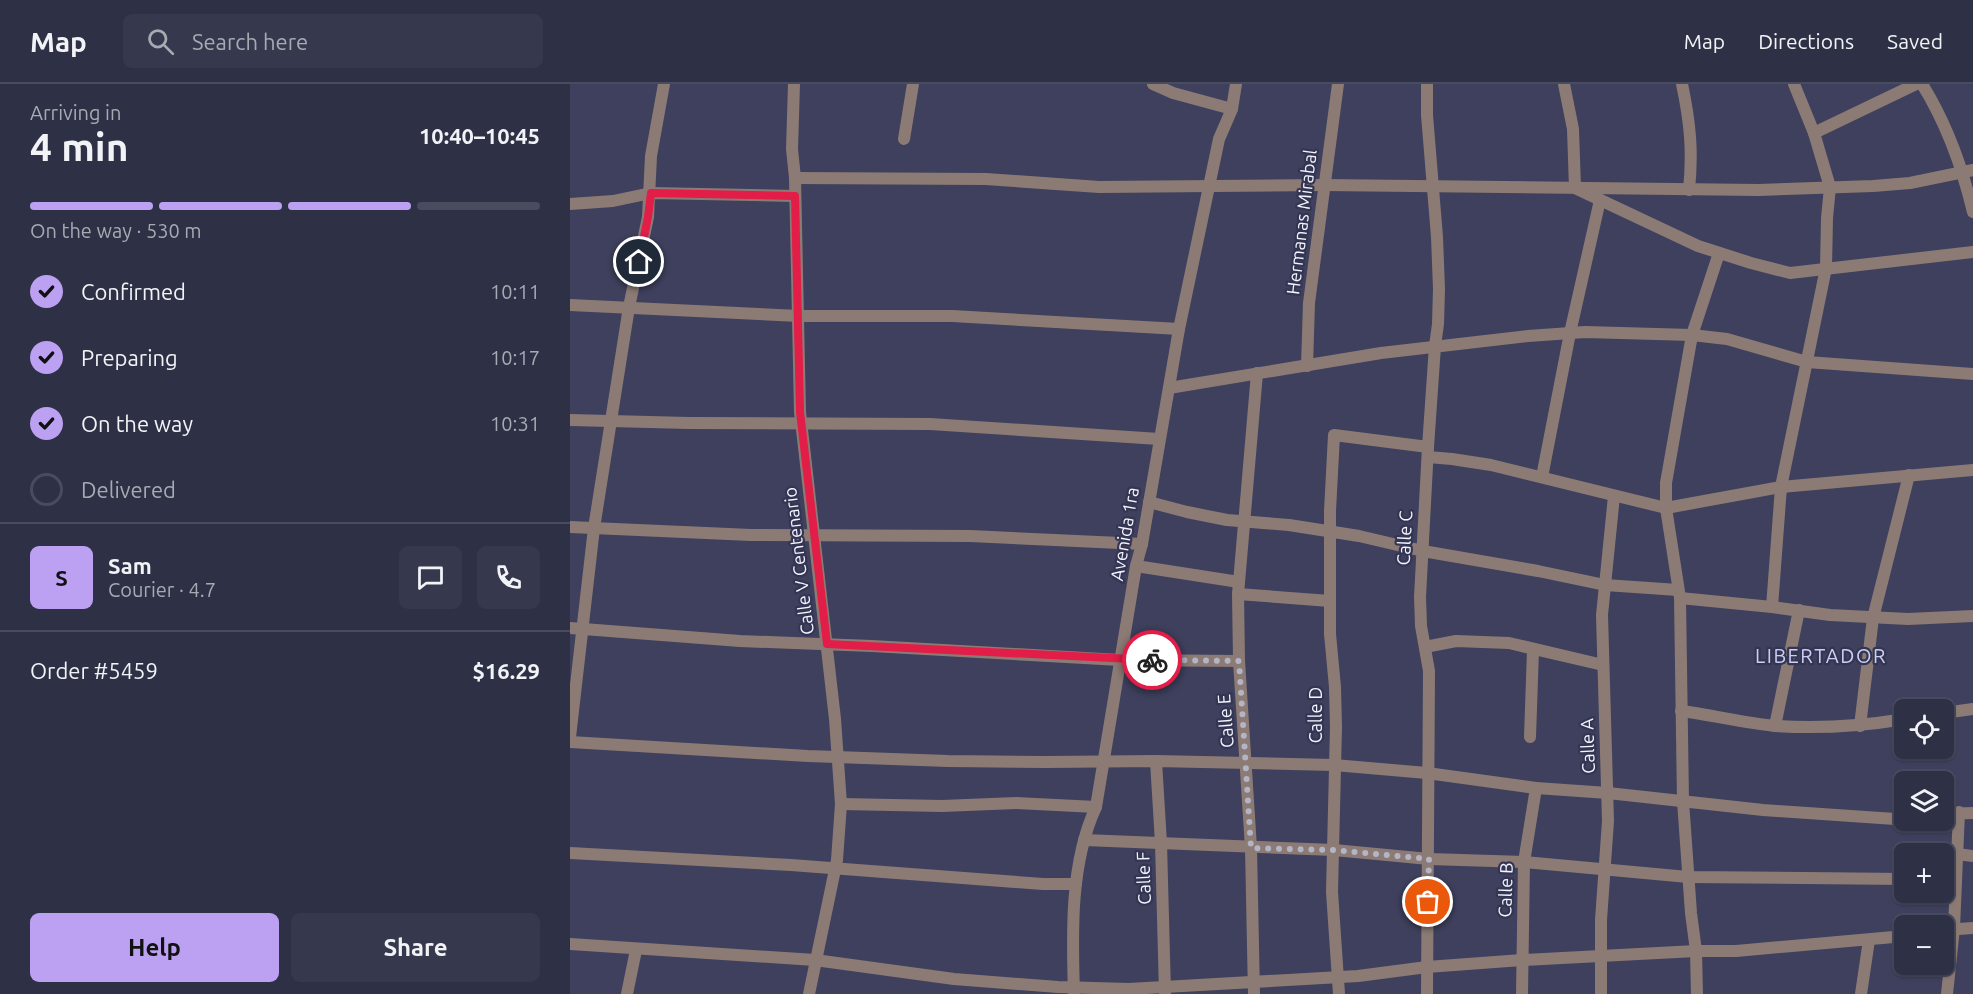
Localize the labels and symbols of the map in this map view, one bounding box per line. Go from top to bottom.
street label: Hermanas Mirabal [1282,148,1320,296]
pin [613,236,664,287]
street label: Avenida 1ra [1106,485,1142,582]
street label: Calle V Centenario [779,486,817,636]
street label: Calle C [1393,510,1415,566]
courier [1122,630,1182,690]
district label: LIBERTADOR [1755,644,1887,667]
street label: Calle D [1305,687,1325,743]
street label: Calle E [1213,693,1237,749]
street label: Calle A [1576,718,1598,774]
street label: Calle F [1132,851,1154,905]
street label: Calle B [1494,862,1516,918]
pin [1402,876,1453,927]

